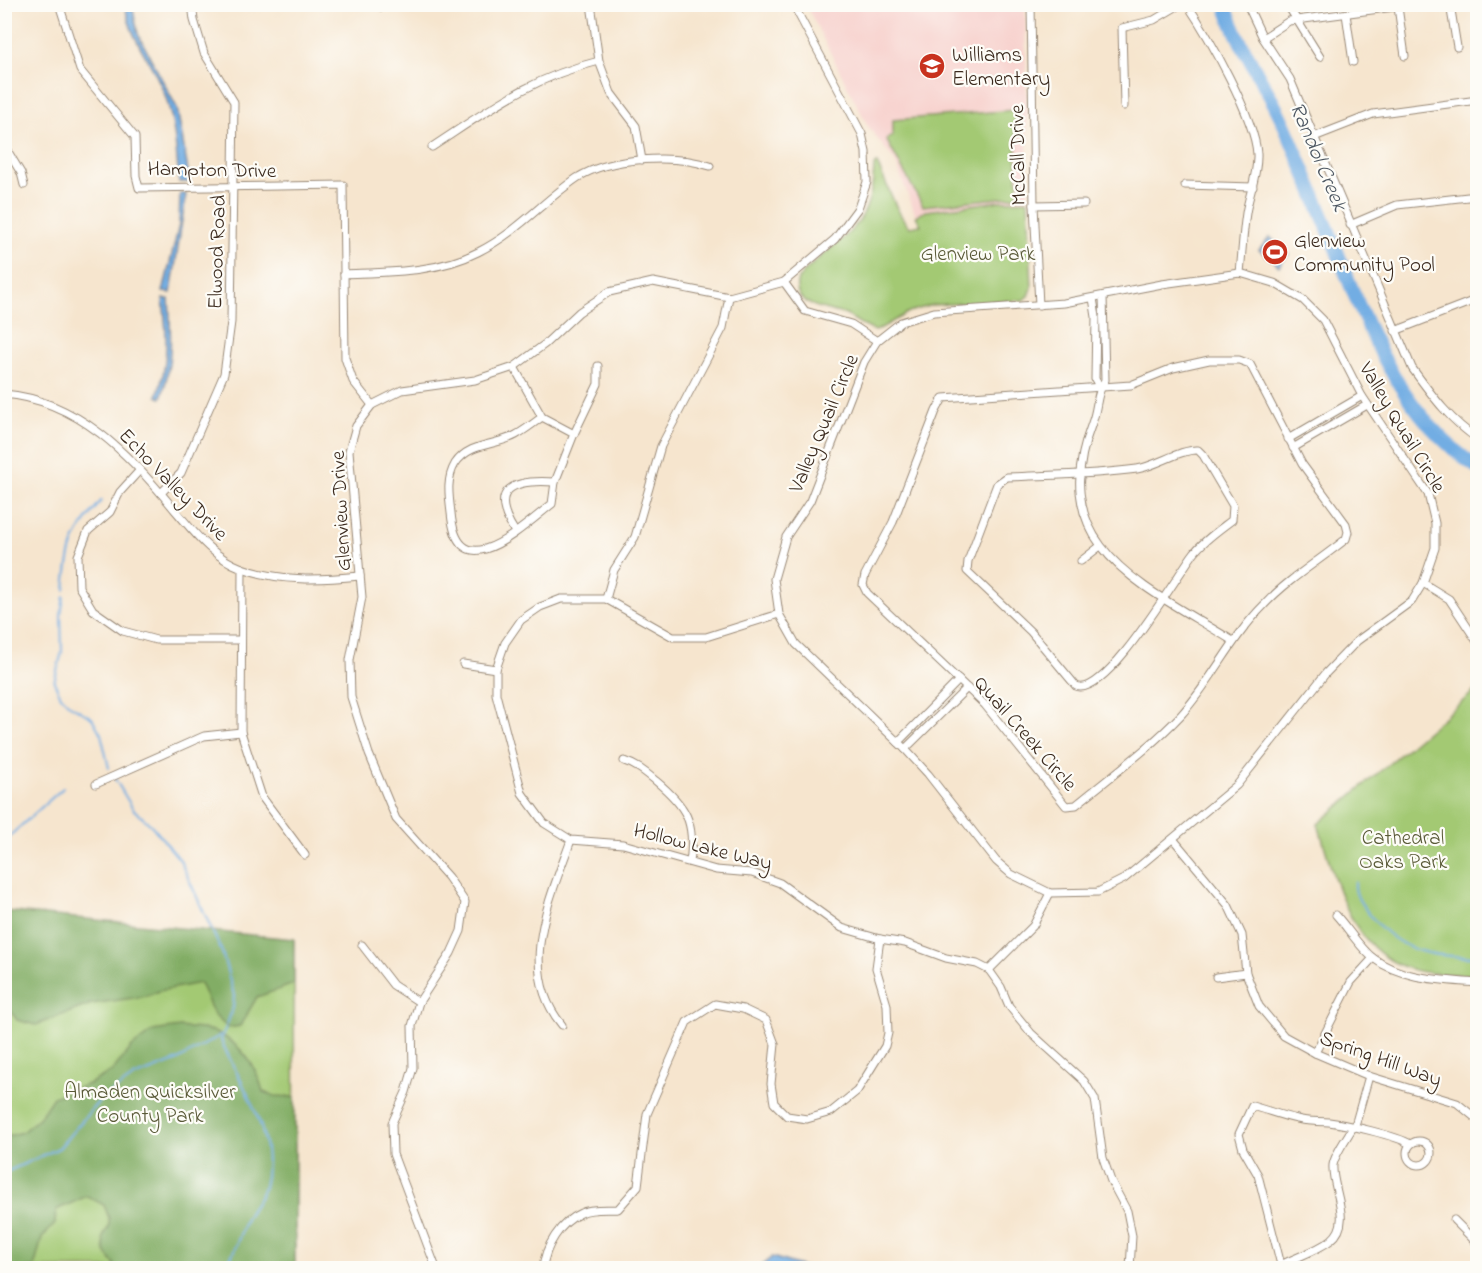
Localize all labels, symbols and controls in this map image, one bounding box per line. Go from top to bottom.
place label: Williams Elementary [952,41,1050,97]
school or university icon: Williams Elementary [917,51,947,81]
water label: Randol Creek [1280,98,1355,218]
street label: McCall Drive [1003,104,1035,206]
street label: Hampton Drive [147,155,277,187]
street label: Elwood Road [201,194,235,310]
place label: Glenview Community Pool [1294,227,1435,283]
sports icon: Glenview Community Pool [1260,237,1290,267]
park label: Glenview Park [921,240,1036,270]
street label: Valley Quail Circle [782,349,870,499]
street label: Valley Quail Circle [1348,356,1453,501]
street label: Echo Valley Drive [109,422,235,550]
street label: Glenview Drive [324,449,360,572]
street label: Quail Creek Circle [966,670,1084,799]
street label: Hollow Lake Way [630,816,775,882]
park label: Cathedral Oaks Park [1359,824,1448,878]
street label: Spring Hill Way [1314,1024,1446,1098]
park label: Almaden Quicksilver County Park [64,1078,236,1134]

